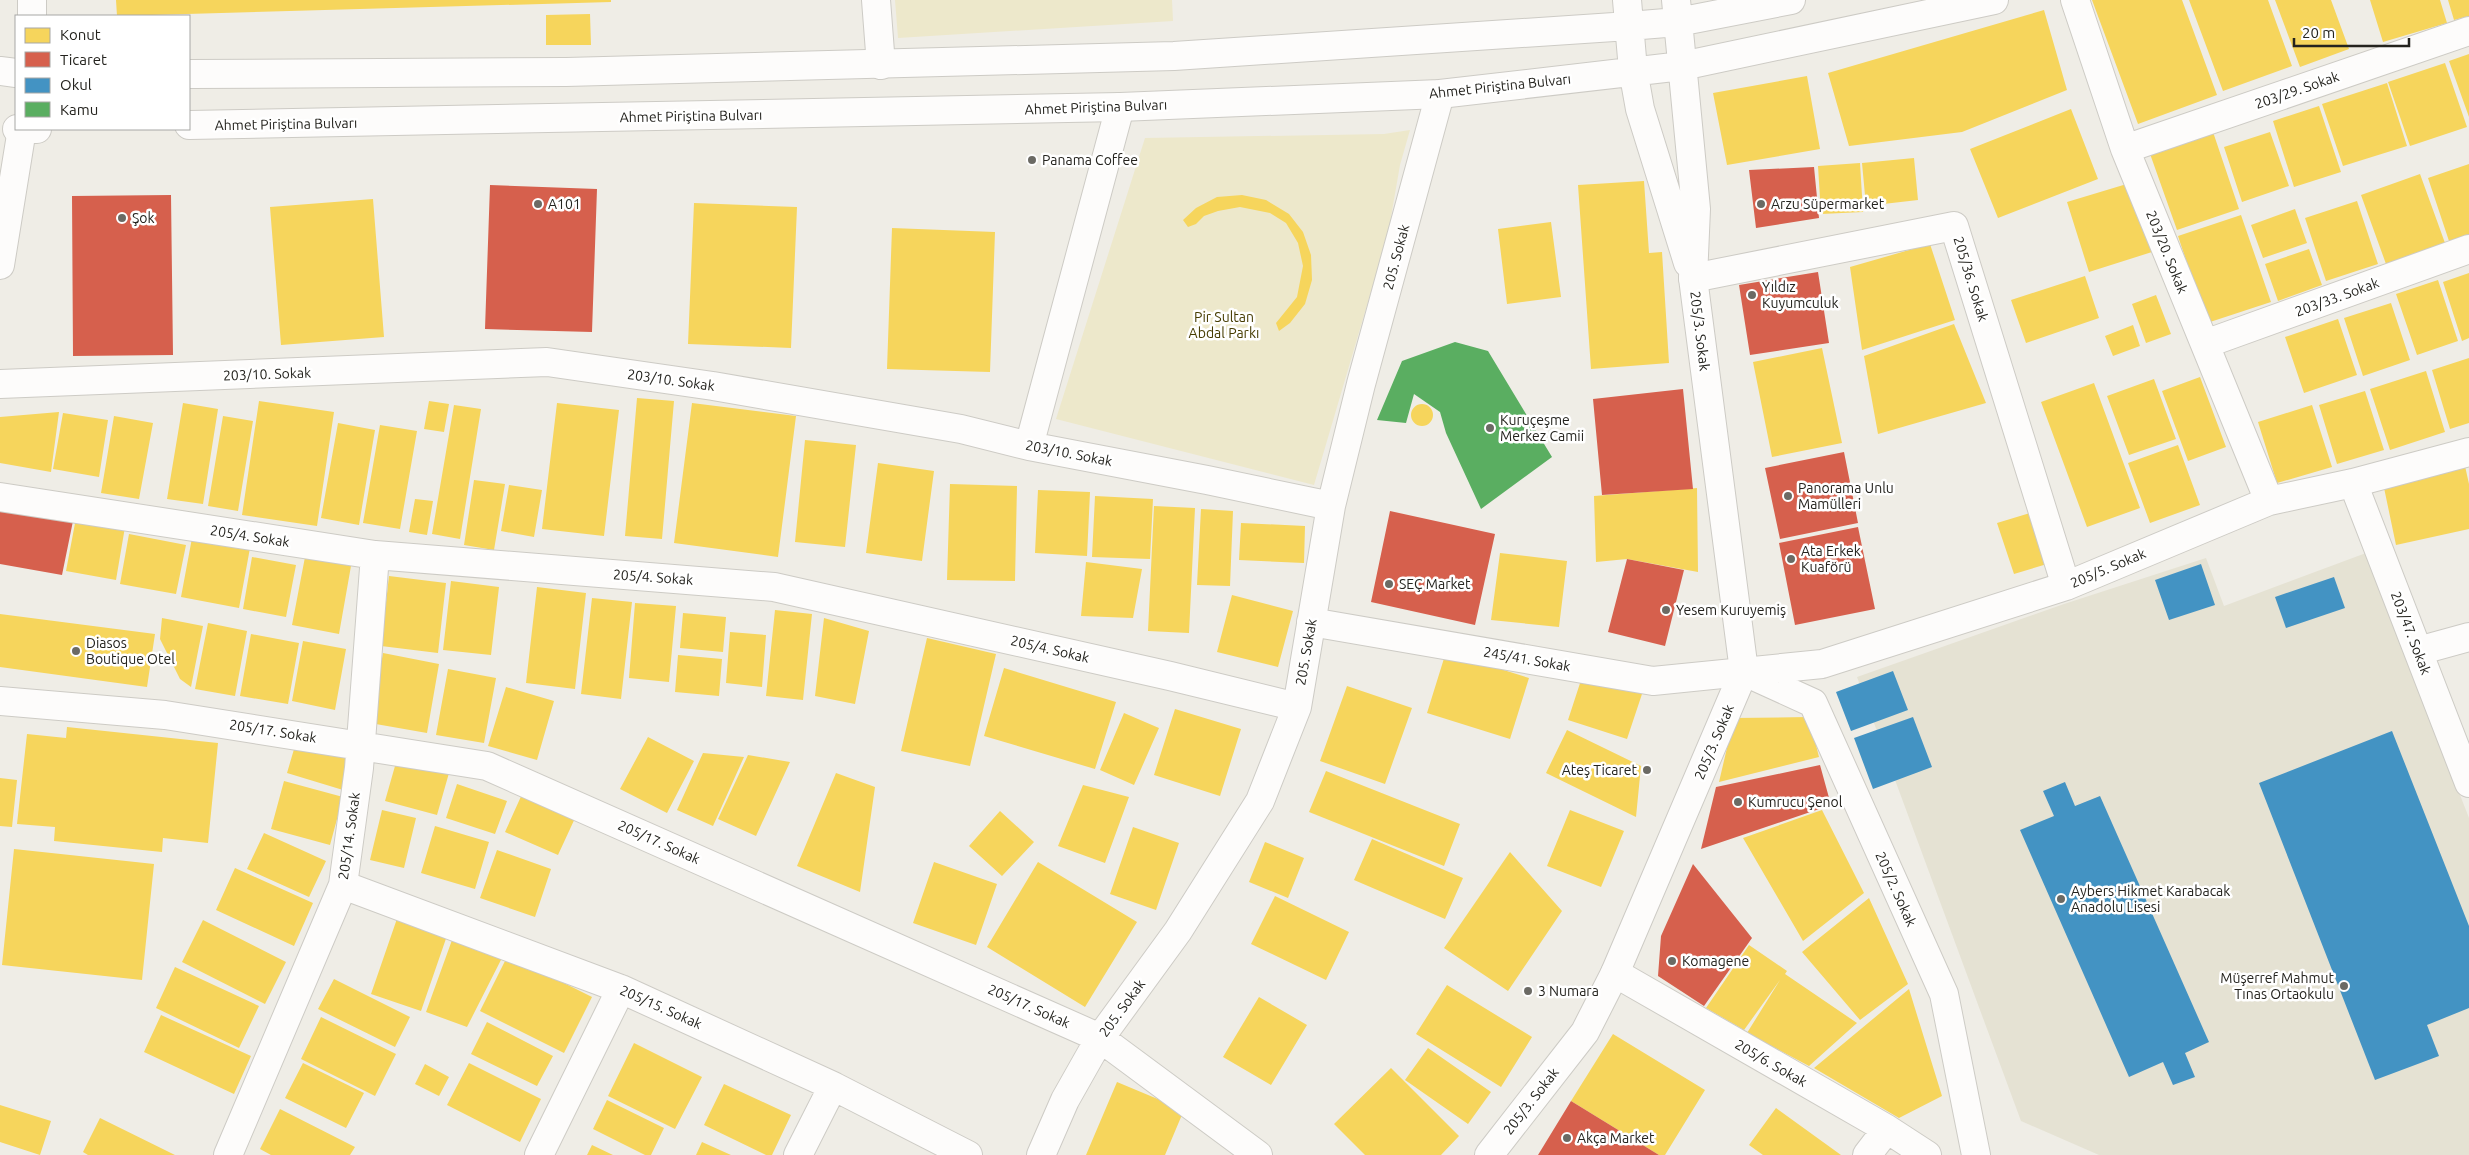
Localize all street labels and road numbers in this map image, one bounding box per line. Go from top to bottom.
street label: 203/29. Sokak [2253,68,2341,112]
street label: Ahmet Piriştina Bulvarı [1428,71,1572,101]
street label: Ahmet Piriştina Bulvarı [1024,97,1168,117]
street label: Ahmet Piriştina Bulvarı [620,107,762,125]
street label: Ahmet Piriştina Bulvarı [215,115,357,133]
street label: 203/20. Sokak [2143,208,2191,296]
street label: 205. Sokak [1380,222,1412,292]
street label: 205/36. Sokak [1950,235,1992,323]
street label: 203/33. Sokak [2293,274,2381,320]
street label: 205/3. Sokak [1687,290,1713,372]
street label: 203/10. Sokak [223,364,311,384]
street label: 203/10. Sokak [626,366,716,394]
street label: 203/10. Sokak [1024,437,1114,469]
street label: 205/4. Sokak [209,522,291,550]
street label: 205/5. Sokak [2068,545,2148,591]
street label: 205/4. Sokak [612,566,694,588]
street label: 203/47. Sokak [2388,589,2434,677]
street label: 205. Sokak [1292,618,1320,686]
street label: 205/4. Sokak [1009,632,1091,666]
street label: 245/41. Sokak [1482,643,1572,675]
street label: 205/3. Sokak [1691,702,1737,782]
street label: 205/17. Sokak [228,716,318,746]
street label: 205/14. Sokak [335,791,363,881]
street label: 205/17. Sokak [615,817,703,867]
street label: 205/2. Sokak [1872,849,1920,929]
street label: 205. Sokak [1096,976,1148,1040]
street label: 205/17. Sokak [985,981,1073,1031]
street label: 205/15. Sokak [617,982,705,1032]
street label: 205/6. Sokak [1732,1036,1810,1090]
street label: 205/3. Sokak [1500,1064,1562,1138]

